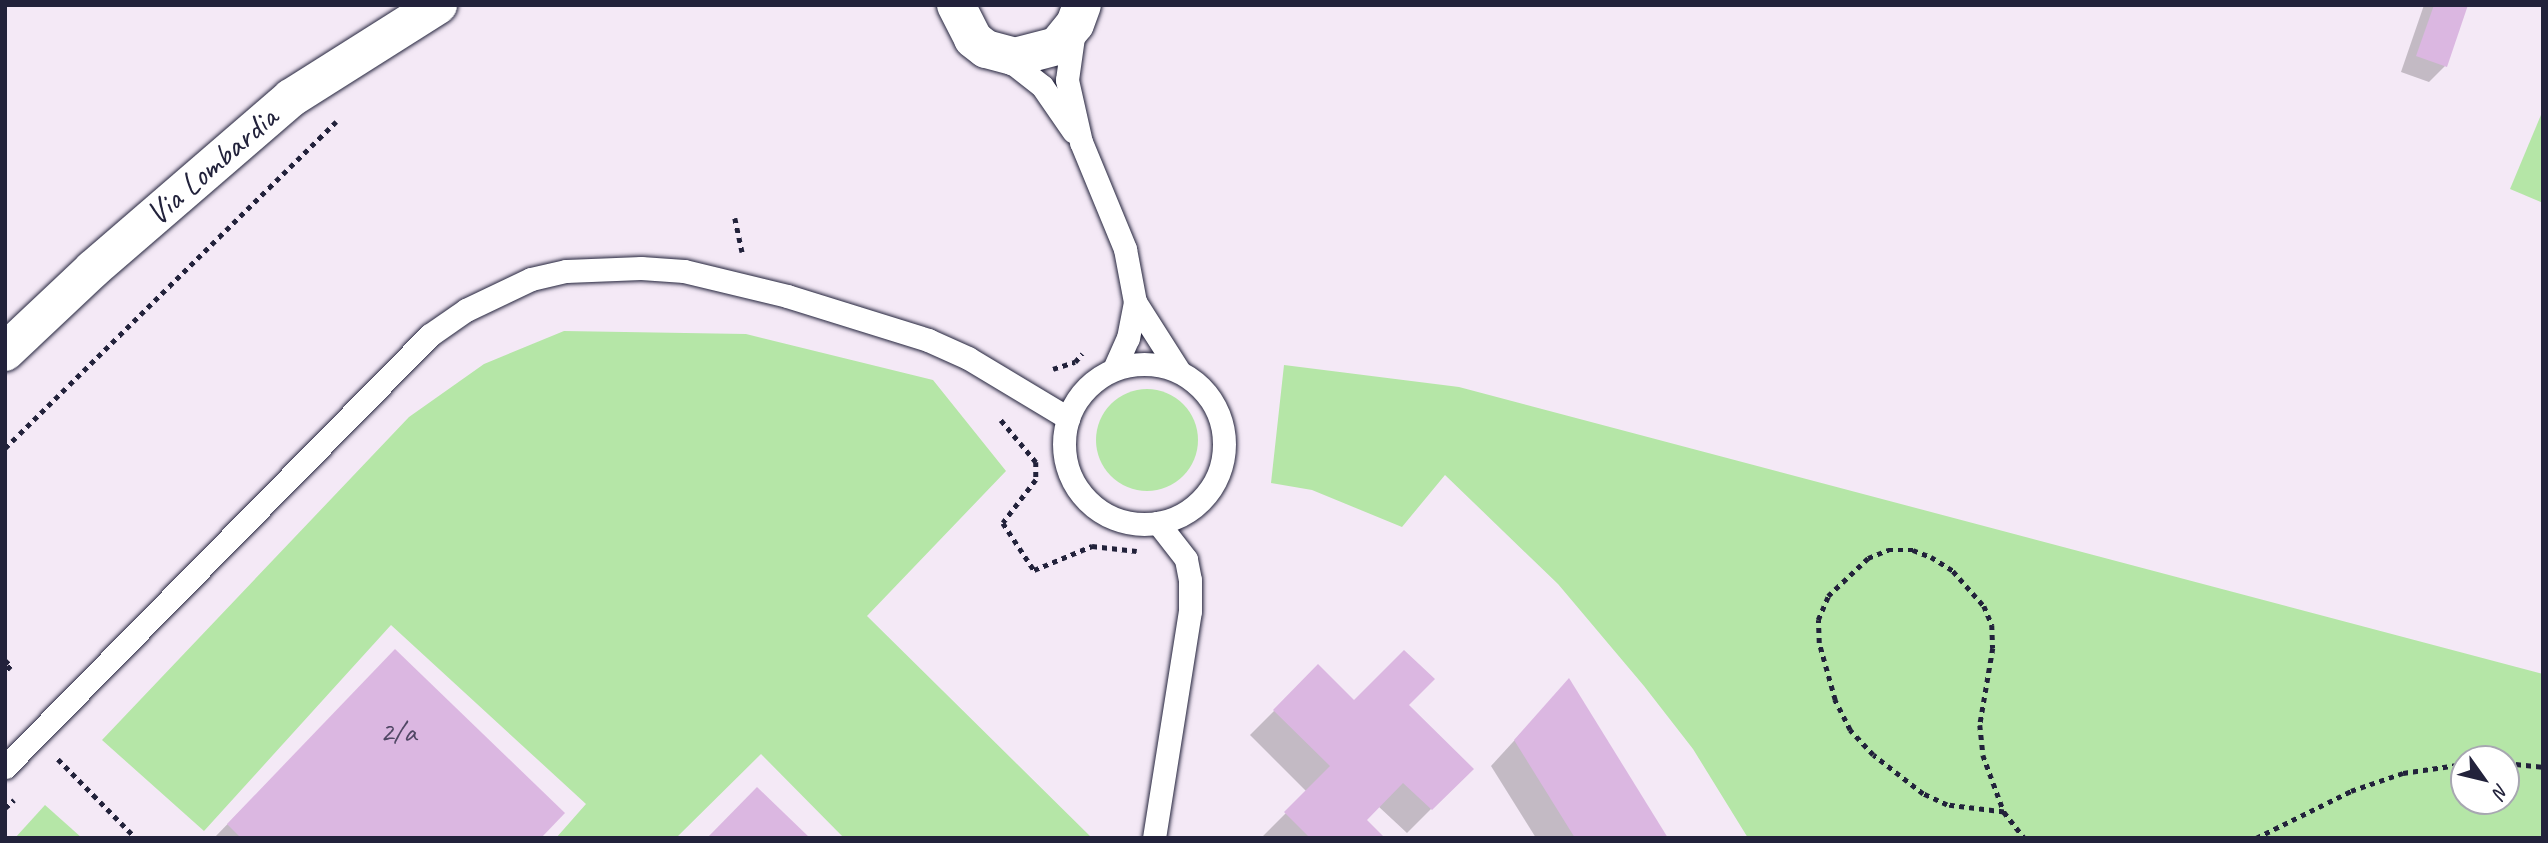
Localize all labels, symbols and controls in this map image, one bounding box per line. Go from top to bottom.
street label: Via Lombardia [138,98,286,234]
house number: 2/a [380,713,416,749]
north arrow [2450,745,2520,815]
text: N [2488,779,2514,802]

